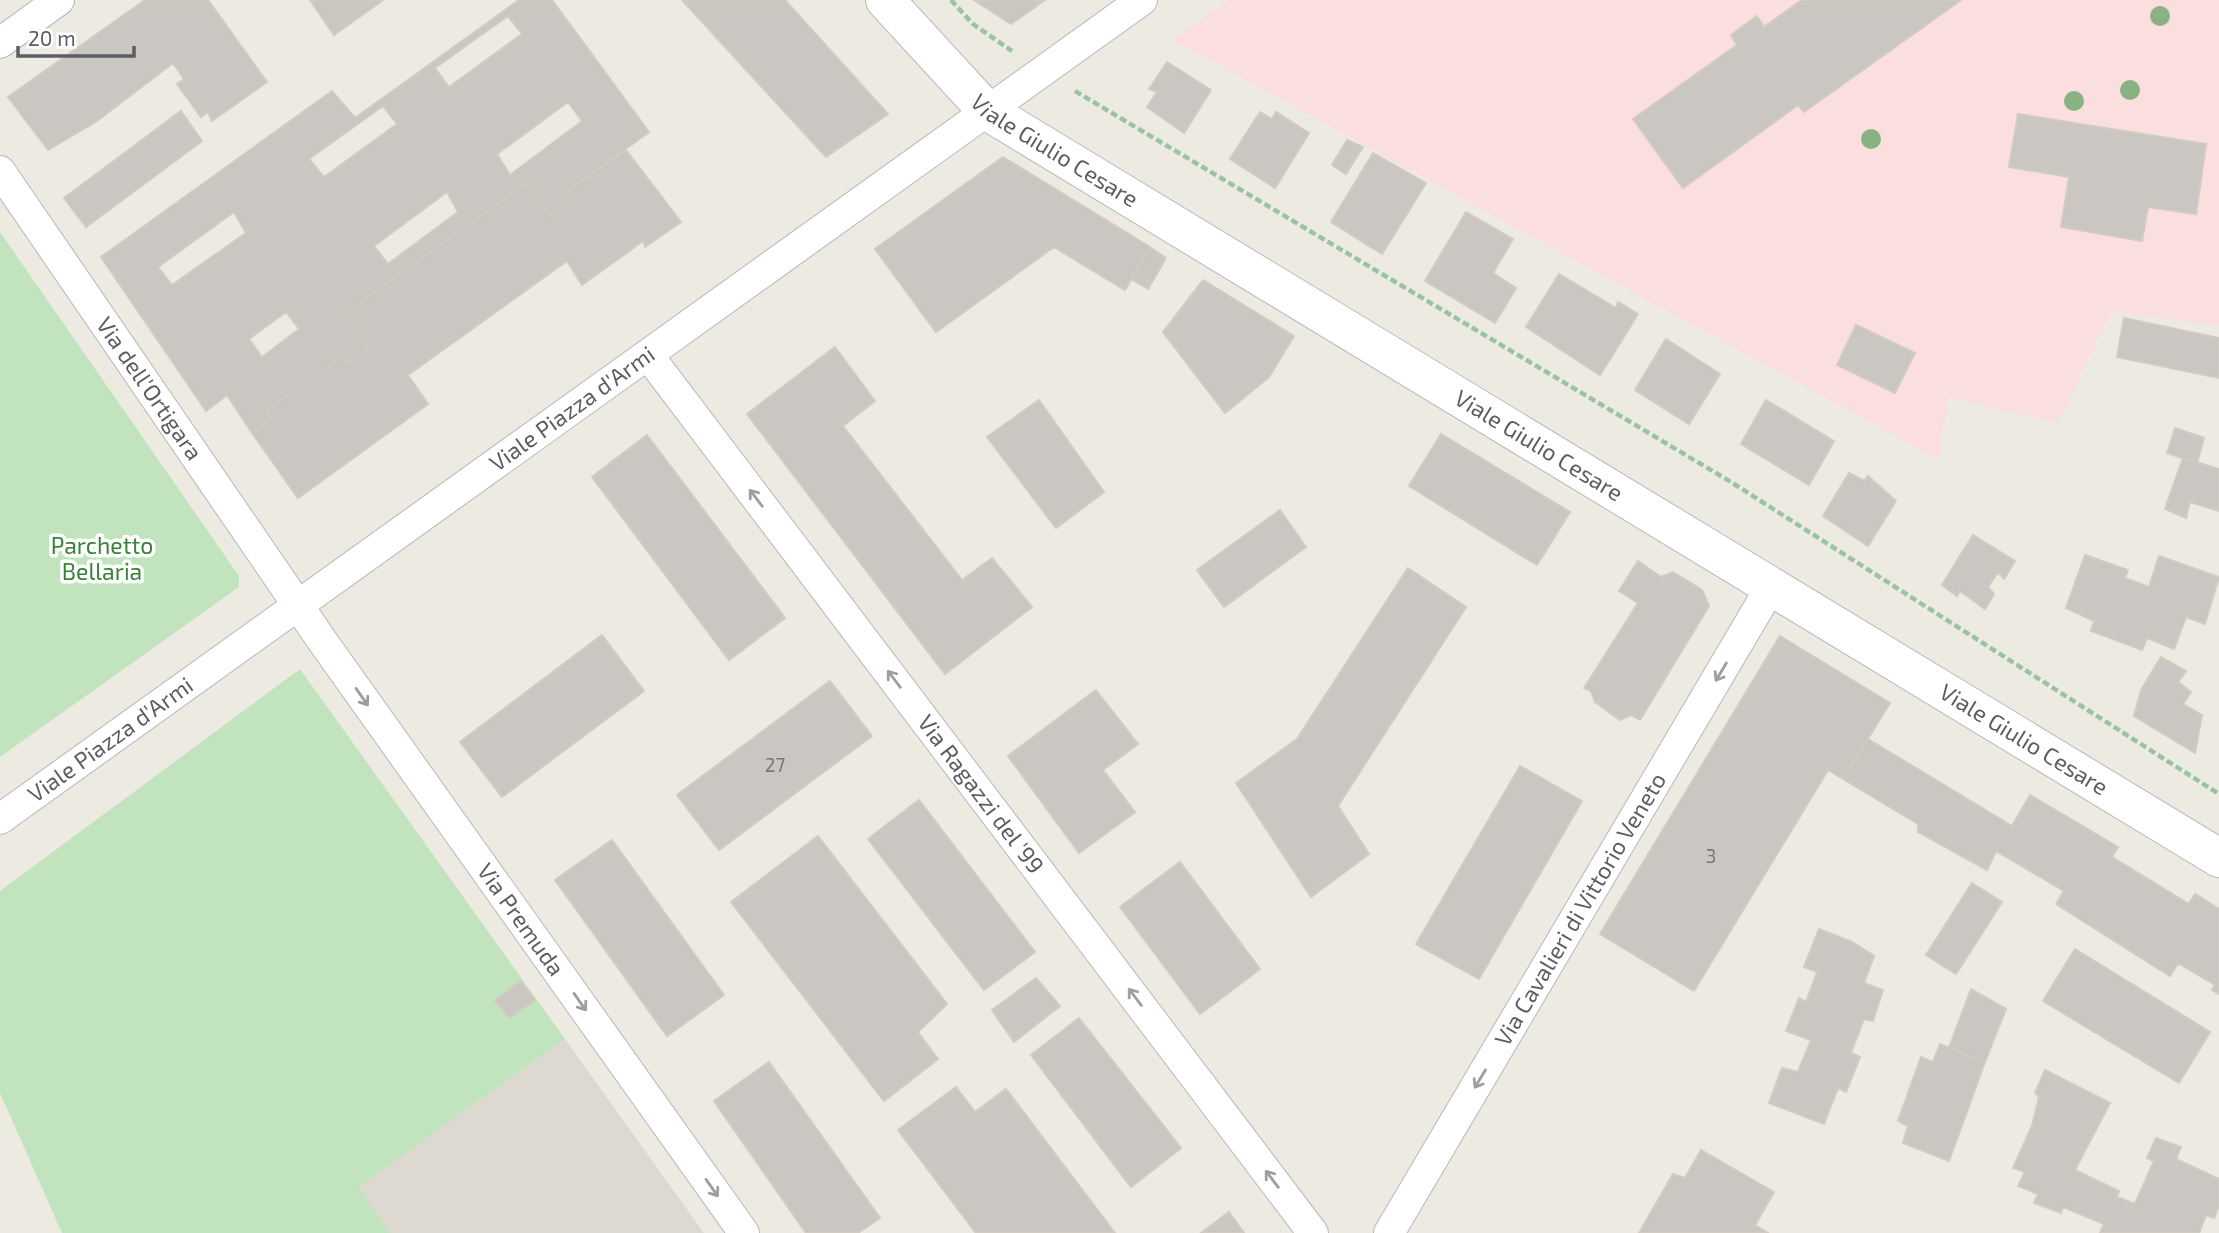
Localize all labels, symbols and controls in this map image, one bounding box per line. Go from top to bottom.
scale bar [18,14,133,58]
text: 20 m [28,25,76,50]
street label: Viale Giulio Cesare [965,88,1144,212]
street label: Via dell'Ortigara [91,311,209,465]
street label: Viale Piazza d'Armi [484,339,659,477]
street label: Viale Giulio Cesare [1450,383,1629,506]
one-way arrow [749,489,764,508]
park label: Parchetto Bellaria [51,531,153,585]
one-way arrow [1713,662,1727,682]
street label: Viale Piazza d'Armi [22,670,198,808]
one-way arrow [886,670,901,689]
street label: Viale Giulio Cesare [1935,677,2113,800]
one-way arrow [355,687,370,706]
street label: Via Ragazzi del '99 [912,709,1051,879]
house number: 27 [765,753,785,776]
street label: Via Cavalieri di Vittorio Veneto [1488,767,1671,1050]
house number: 3 [1706,844,1716,867]
street label: Via Premuda [472,857,571,981]
one-way arrow [1127,988,1142,1007]
one-way arrow [573,992,587,1011]
one-way arrow [1473,1069,1487,1089]
one-way arrow [1264,1170,1279,1188]
one-way arrow [705,1178,719,1197]

